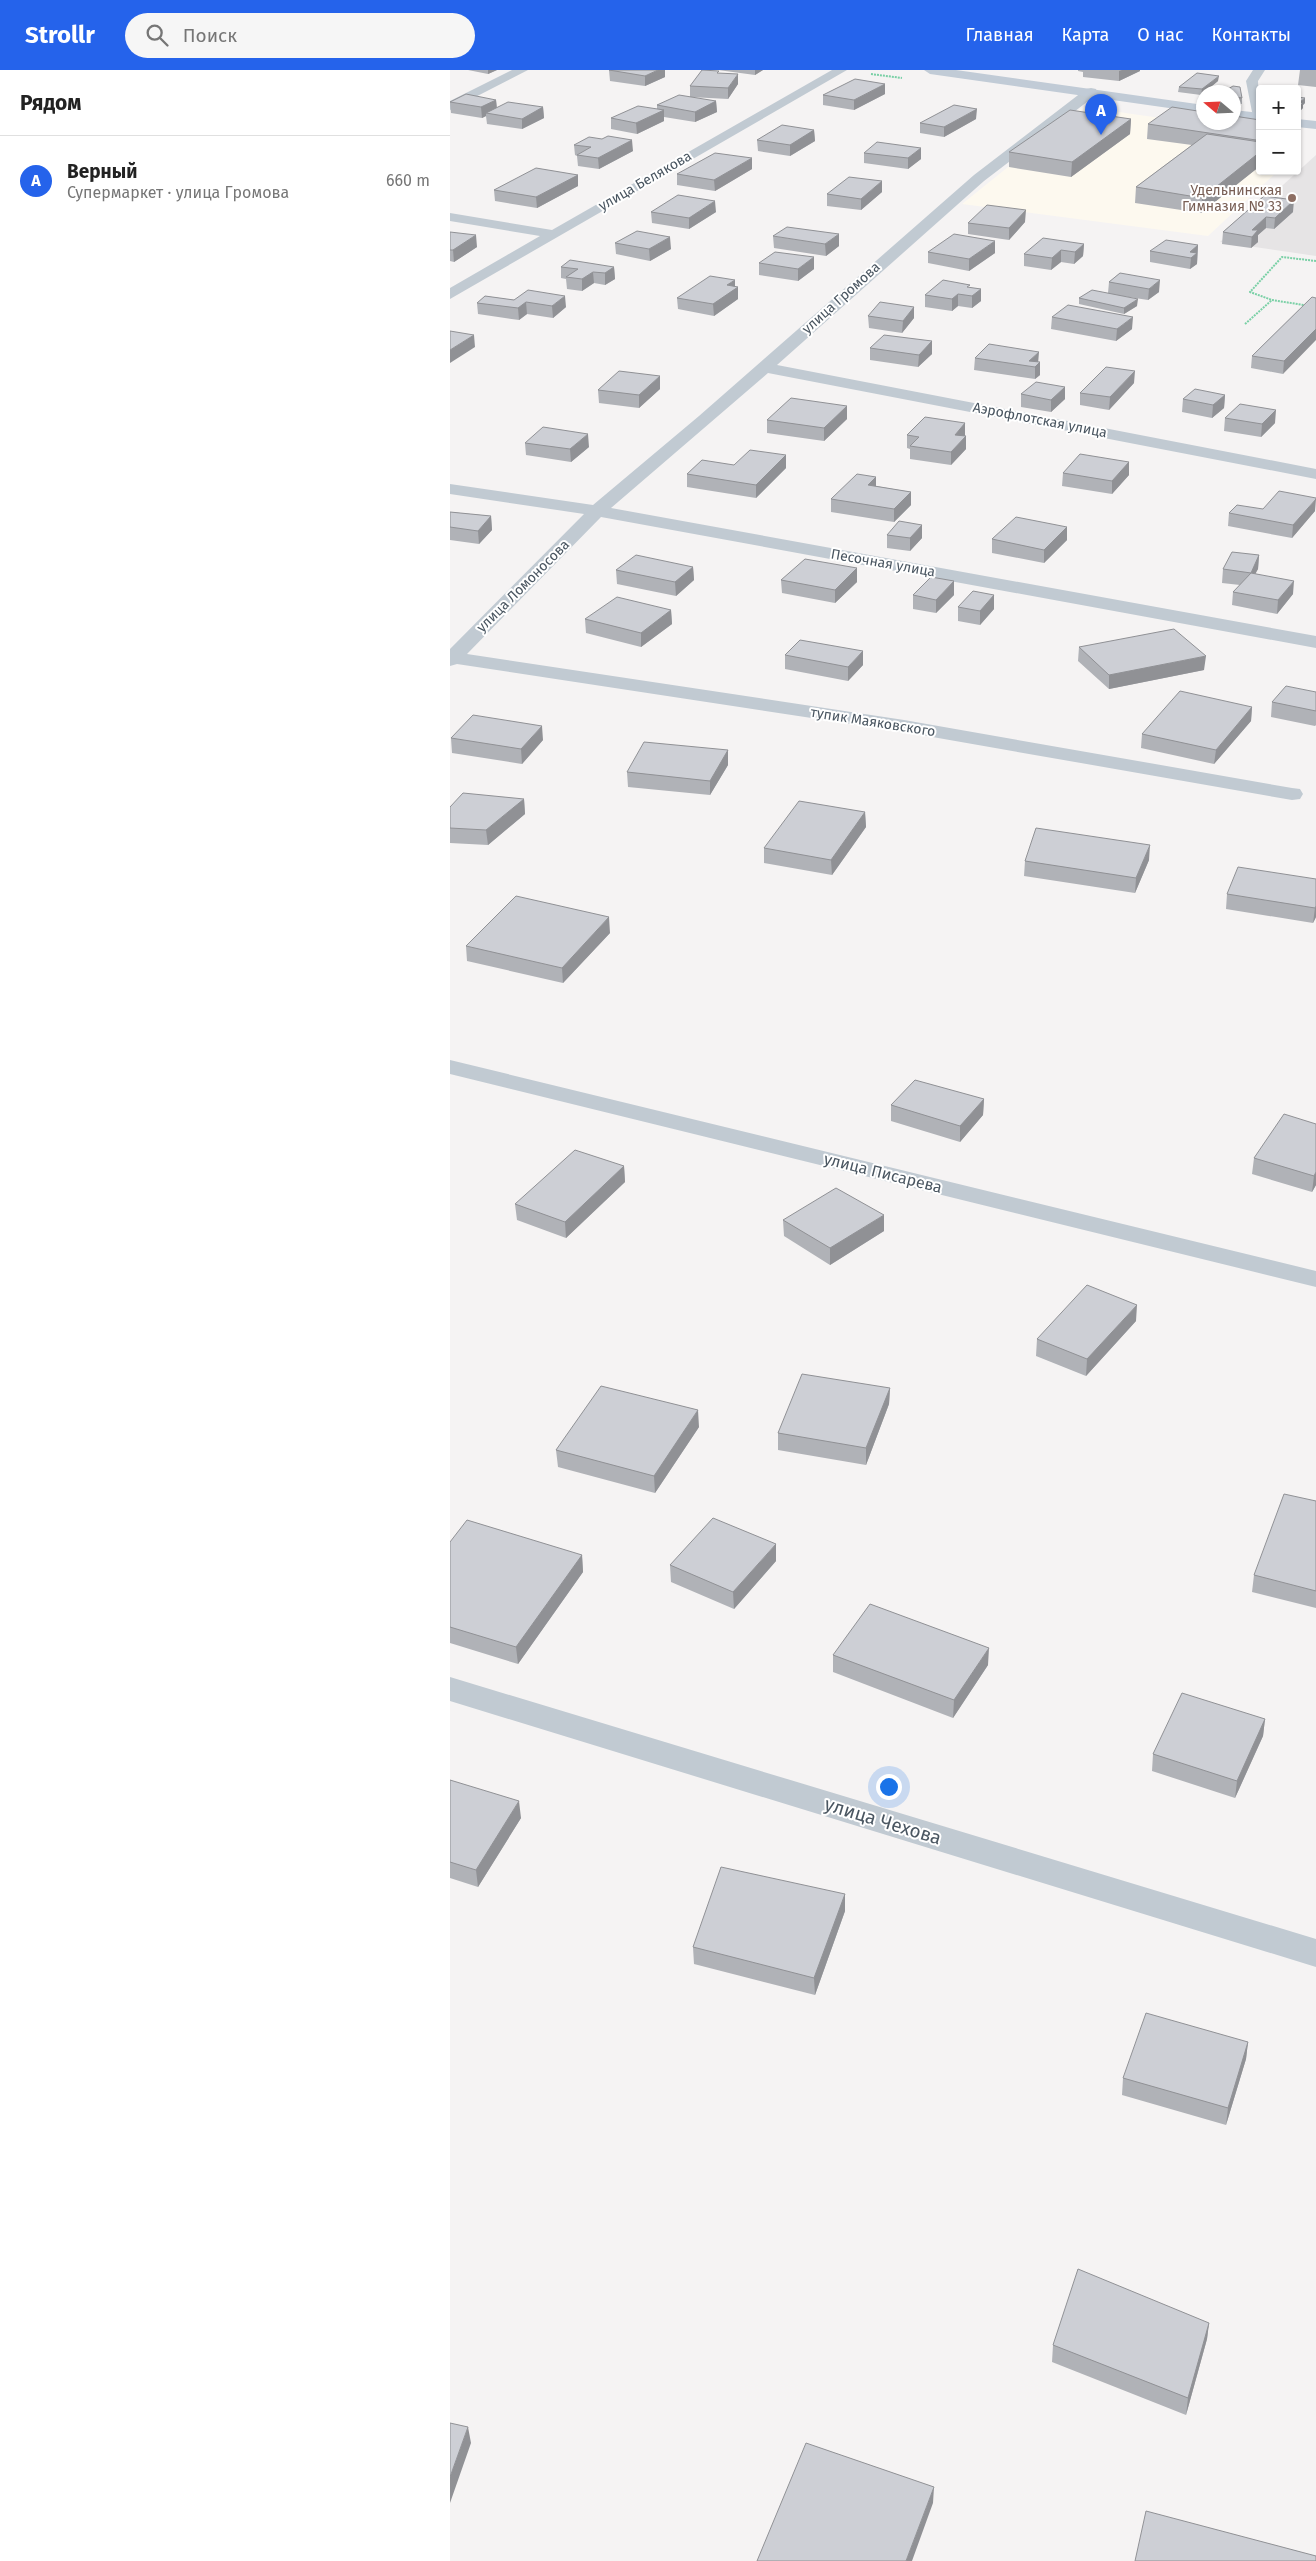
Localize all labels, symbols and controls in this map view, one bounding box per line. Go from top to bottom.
search box [125,13,475,58]
text: Strollr [25,21,95,49]
icon: search [143,21,171,49]
text: Поиск [183,24,237,47]
text: Главная [966,24,1034,46]
text: Карта [1062,24,1109,46]
text: О нас [1137,24,1184,46]
text: Контакты [1212,24,1291,46]
north arrow [1196,85,1241,130]
map controls [1256,85,1301,175]
button: + [1256,85,1301,130]
text: Рядом [20,90,81,116]
pin: A [1085,94,1117,135]
button: − [1256,130,1301,175]
street label: улица Белякова [595,147,695,215]
text: Верный [67,160,137,183]
text: A [31,171,41,190]
text: 660 m [386,171,430,190]
place label: Удельнинская Гимназия № 33 [1182,182,1282,215]
text: Супермаркет · улица Громова [67,183,289,202]
marker: Удельнинская Гимназия № 33 [1286,192,1298,204]
street label: улица Громова [798,258,884,338]
street label: Аэрофлотская улица [972,399,1108,441]
street label: улица Ломоносова [473,536,573,636]
street label: Песочная улица [829,545,937,581]
street label: тупик Маяковского [809,704,937,740]
street label: улица Писарева [822,1149,944,1197]
your location [876,1774,902,1800]
street label: улица Чехова [822,1792,944,1850]

